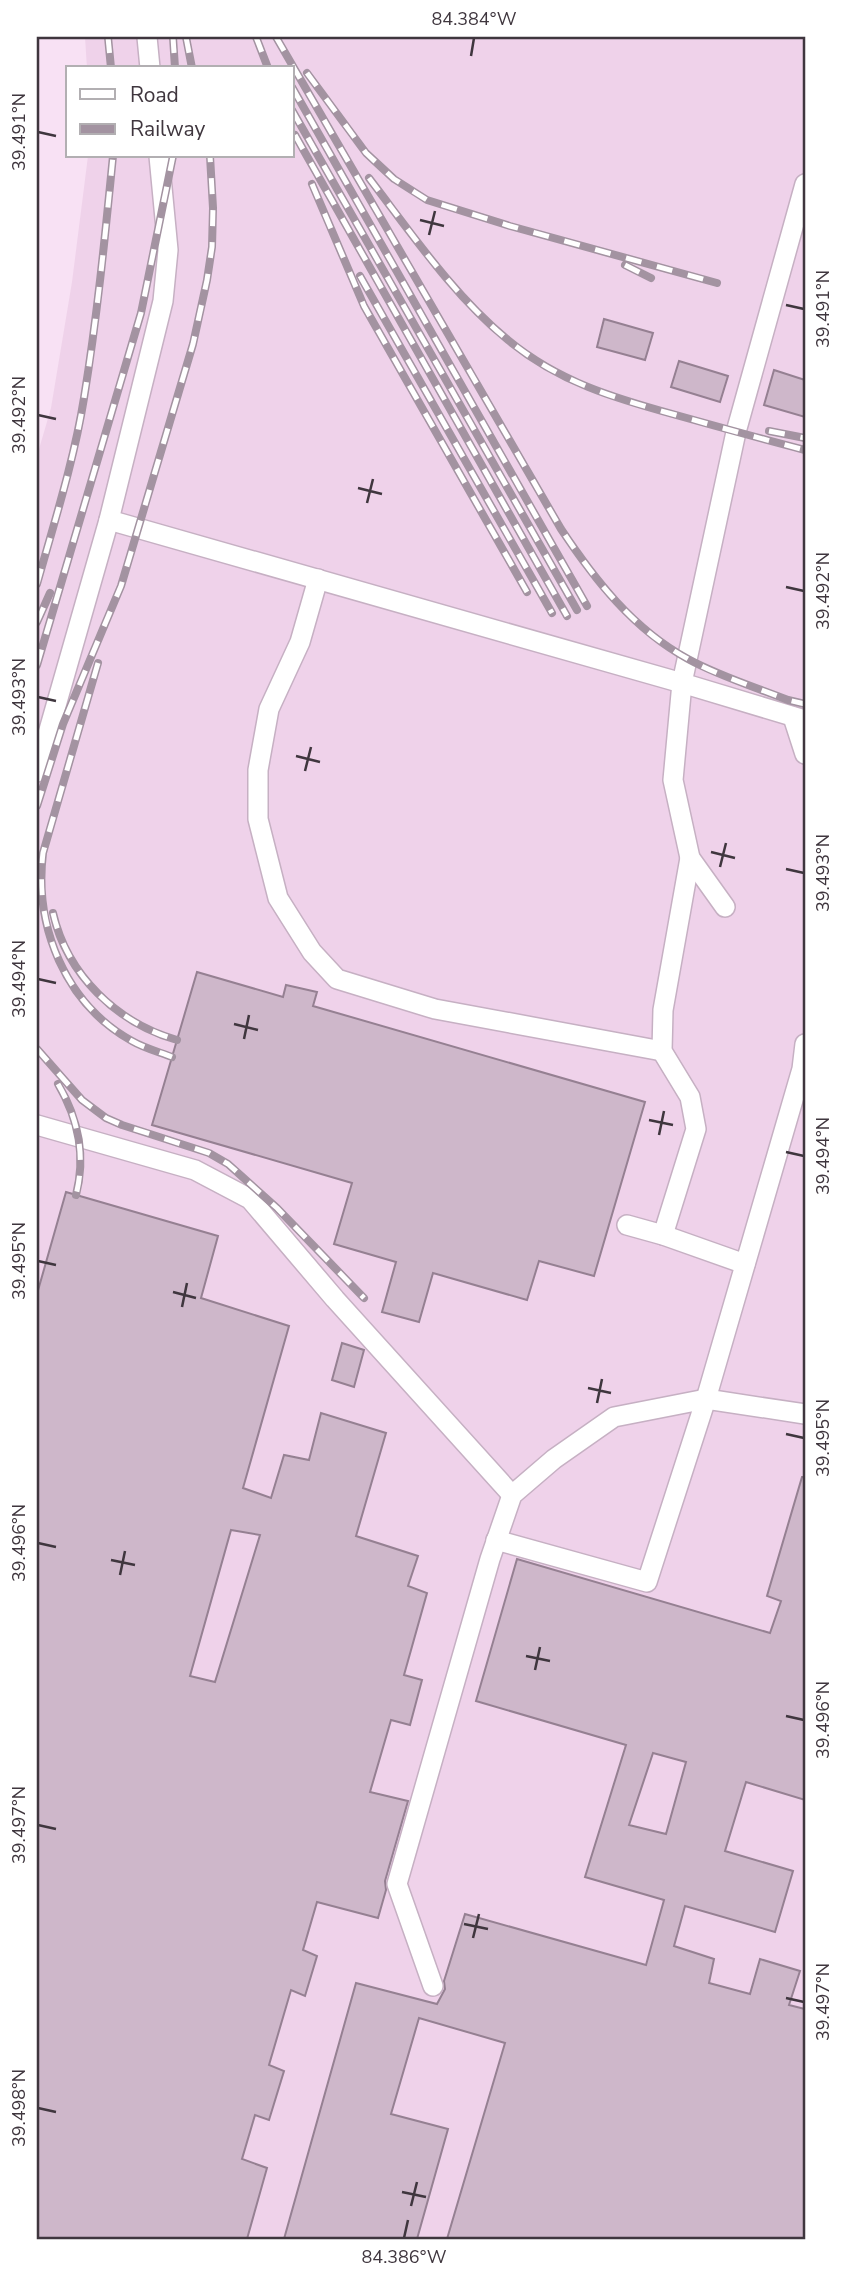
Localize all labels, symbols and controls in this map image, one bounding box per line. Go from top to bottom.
text: 84.384°W [432,7,517,31]
legend [66,66,294,158]
text: Road [130,81,179,109]
text: 39.491°N [7,93,31,171]
text: Railway [130,115,205,143]
text: 39.491°N [811,270,835,348]
text: 39.492°N [7,376,31,454]
text: 39.492°N [811,552,835,630]
text: 39.493°N [7,658,31,736]
text: 39.493°N [811,834,835,912]
text: 39.494°N [7,940,31,1018]
text: 39.494°N [811,1117,835,1195]
text: 39.495°N [7,1222,31,1300]
text: 39.495°N [811,1399,835,1477]
text: 39.496°N [7,1504,31,1582]
text: 39.496°N [811,1681,835,1759]
text: 39.497°N [7,1786,31,1864]
text: 39.497°N [811,1963,835,2041]
text: 39.498°N [7,2069,31,2147]
text: 84.386°W [362,2245,447,2269]

